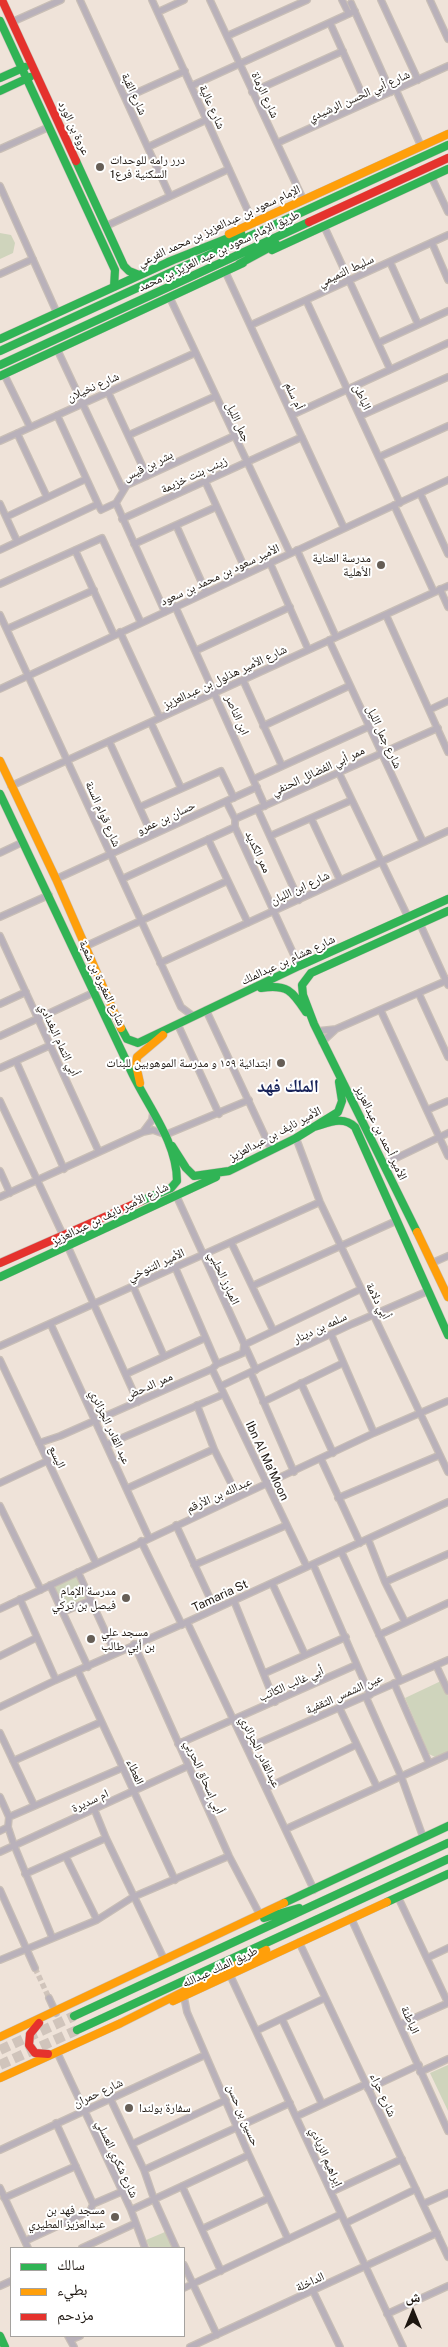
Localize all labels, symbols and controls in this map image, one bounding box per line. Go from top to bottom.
street label: شارع أبي الحسن الرشيدي [306,67,412,125]
street label: شارع الرماة [248,70,282,120]
street label: شارع القبة [118,71,150,117]
street label: شارع عالية [196,83,228,131]
street label: عروة بن الورد [55,99,93,157]
place label: درر رامه للوحدات السكنية فرع1 [110,153,185,181]
marker: درر رامه للوحدات السكنية فرع1 [94,161,106,173]
street label: الإمام سعود بن عبدالعزيز بن محمد الفرعي [135,182,303,270]
street label: طريق الإمام سعود بن عبد العزيز بن محمد [136,207,302,295]
street label: سليط التميمي [316,252,376,290]
street label: شارع نخيلان [65,369,121,405]
street label: أم سلم [282,380,306,412]
street label: الباطن [350,382,374,412]
street label: جمل الليل [223,400,253,444]
street label: بشر بن قيس [121,447,175,485]
street label: زينب بنت خزيمة [159,453,229,497]
street label: الأمير سعود بن محمد بن سعود [158,541,282,609]
place label: مدرسة العناية الأهلية [313,551,371,579]
marker: مدرسة العناية الأهلية [375,559,387,571]
street label: شارع الأمير هذلول بن عبدالعزيز [161,642,289,712]
street label: ابن الناصر [222,693,252,737]
street label: شارع جمل الليل [363,703,405,771]
street label: ممر أبي الفضائل الحنفي [269,743,367,799]
street label: شارع قوام السنة [82,779,124,849]
street label: حسان بن عمرو [134,798,198,838]
street label: ممر الكديد [242,829,274,875]
street label: شارع ابن اللبان [268,868,332,908]
street label: شارع هشام بن عبدالملك [239,932,337,988]
street label: شارع المغيرة بن شعبة [76,938,128,1028]
street label: أبي التمام البغدادي [36,1001,82,1079]
place label: ابتدائية ١٥٩ و مدرسة الموهوبين للبنات [106,1056,271,1070]
marker: ابتدائية ١٥٩ و مدرسة الموهوبين للبنات [275,1057,287,1069]
district label: الملك فهد [257,1075,319,1097]
street label: الأمير أحمد بن عبدالعزيز [352,1083,410,1183]
street label: الأمير نايف بن عبدالعزيز [226,1104,324,1164]
street label: شارع الأمير نايف بن عبدالعزيز [49,1179,171,1249]
street label: الأمير التنوخي [125,1246,187,1284]
street label: المبارز الحلبي [205,1249,243,1307]
street label: أبي دلامة [363,1280,393,1322]
street label: سلمه بن دينار [291,1309,349,1347]
street label: ممر الدحض [123,1369,175,1403]
street label: عبد القادر الجزائري [86,1388,134,1466]
street label: Ibn Al Ma'Moon [242,1419,292,1503]
street label: اليسع [46,1443,68,1471]
street label: عبدالله بن الأرقم [184,1474,254,1516]
street label: Tamaria St [190,1577,250,1615]
place label: مدرسة الإمام فيصل بن تركي [52,1584,116,1612]
marker: مدرسة الإمام فيصل بن تركي [120,1592,132,1604]
place label: مسجد علي بن أبي طالب [101,1625,155,1653]
marker: مسجد علي بن أبي طالب [85,1633,97,1645]
street label: أبي غالب الكاتب [256,1663,326,1705]
street label: عين الشمس الثقفية [303,1671,385,1717]
street label: عبدالقادر الجزائري [237,1714,283,1790]
street label: أبي إسحاق الحربي [181,1738,227,1816]
street label: العطاء [123,1757,147,1787]
street label: ام سديرة [69,1786,111,1816]
street label: طريق الملك عبدالله [180,1943,260,1991]
street label: الباطنة [398,2004,422,2036]
street label: شارع حراء [367,2071,399,2119]
street label: شارع حمران [71,2075,125,2111]
street label: حسين بن حسن [224,2082,262,2148]
place label: سفارة بولندا [139,2101,191,2115]
marker: سفارة بولندا [123,2102,135,2114]
street label: شارع شكري العسلي [93,2118,141,2200]
street label: إبراهيم الزيادي [307,2125,345,2189]
place label: مسجد فهد بن عبدالعزيز المطيري [28,2203,105,2231]
marker: مسجد فهد بن عبدالعزيز المطيري [109,2211,121,2223]
legend [10,2247,185,2337]
text: سالك [57,2256,85,2273]
street label: الداخلة [293,2269,327,2295]
text: بطيء [57,2281,87,2298]
north arrow [388,2287,438,2337]
text: ش [406,2289,420,2305]
text: مزدحم [57,2306,94,2323]

